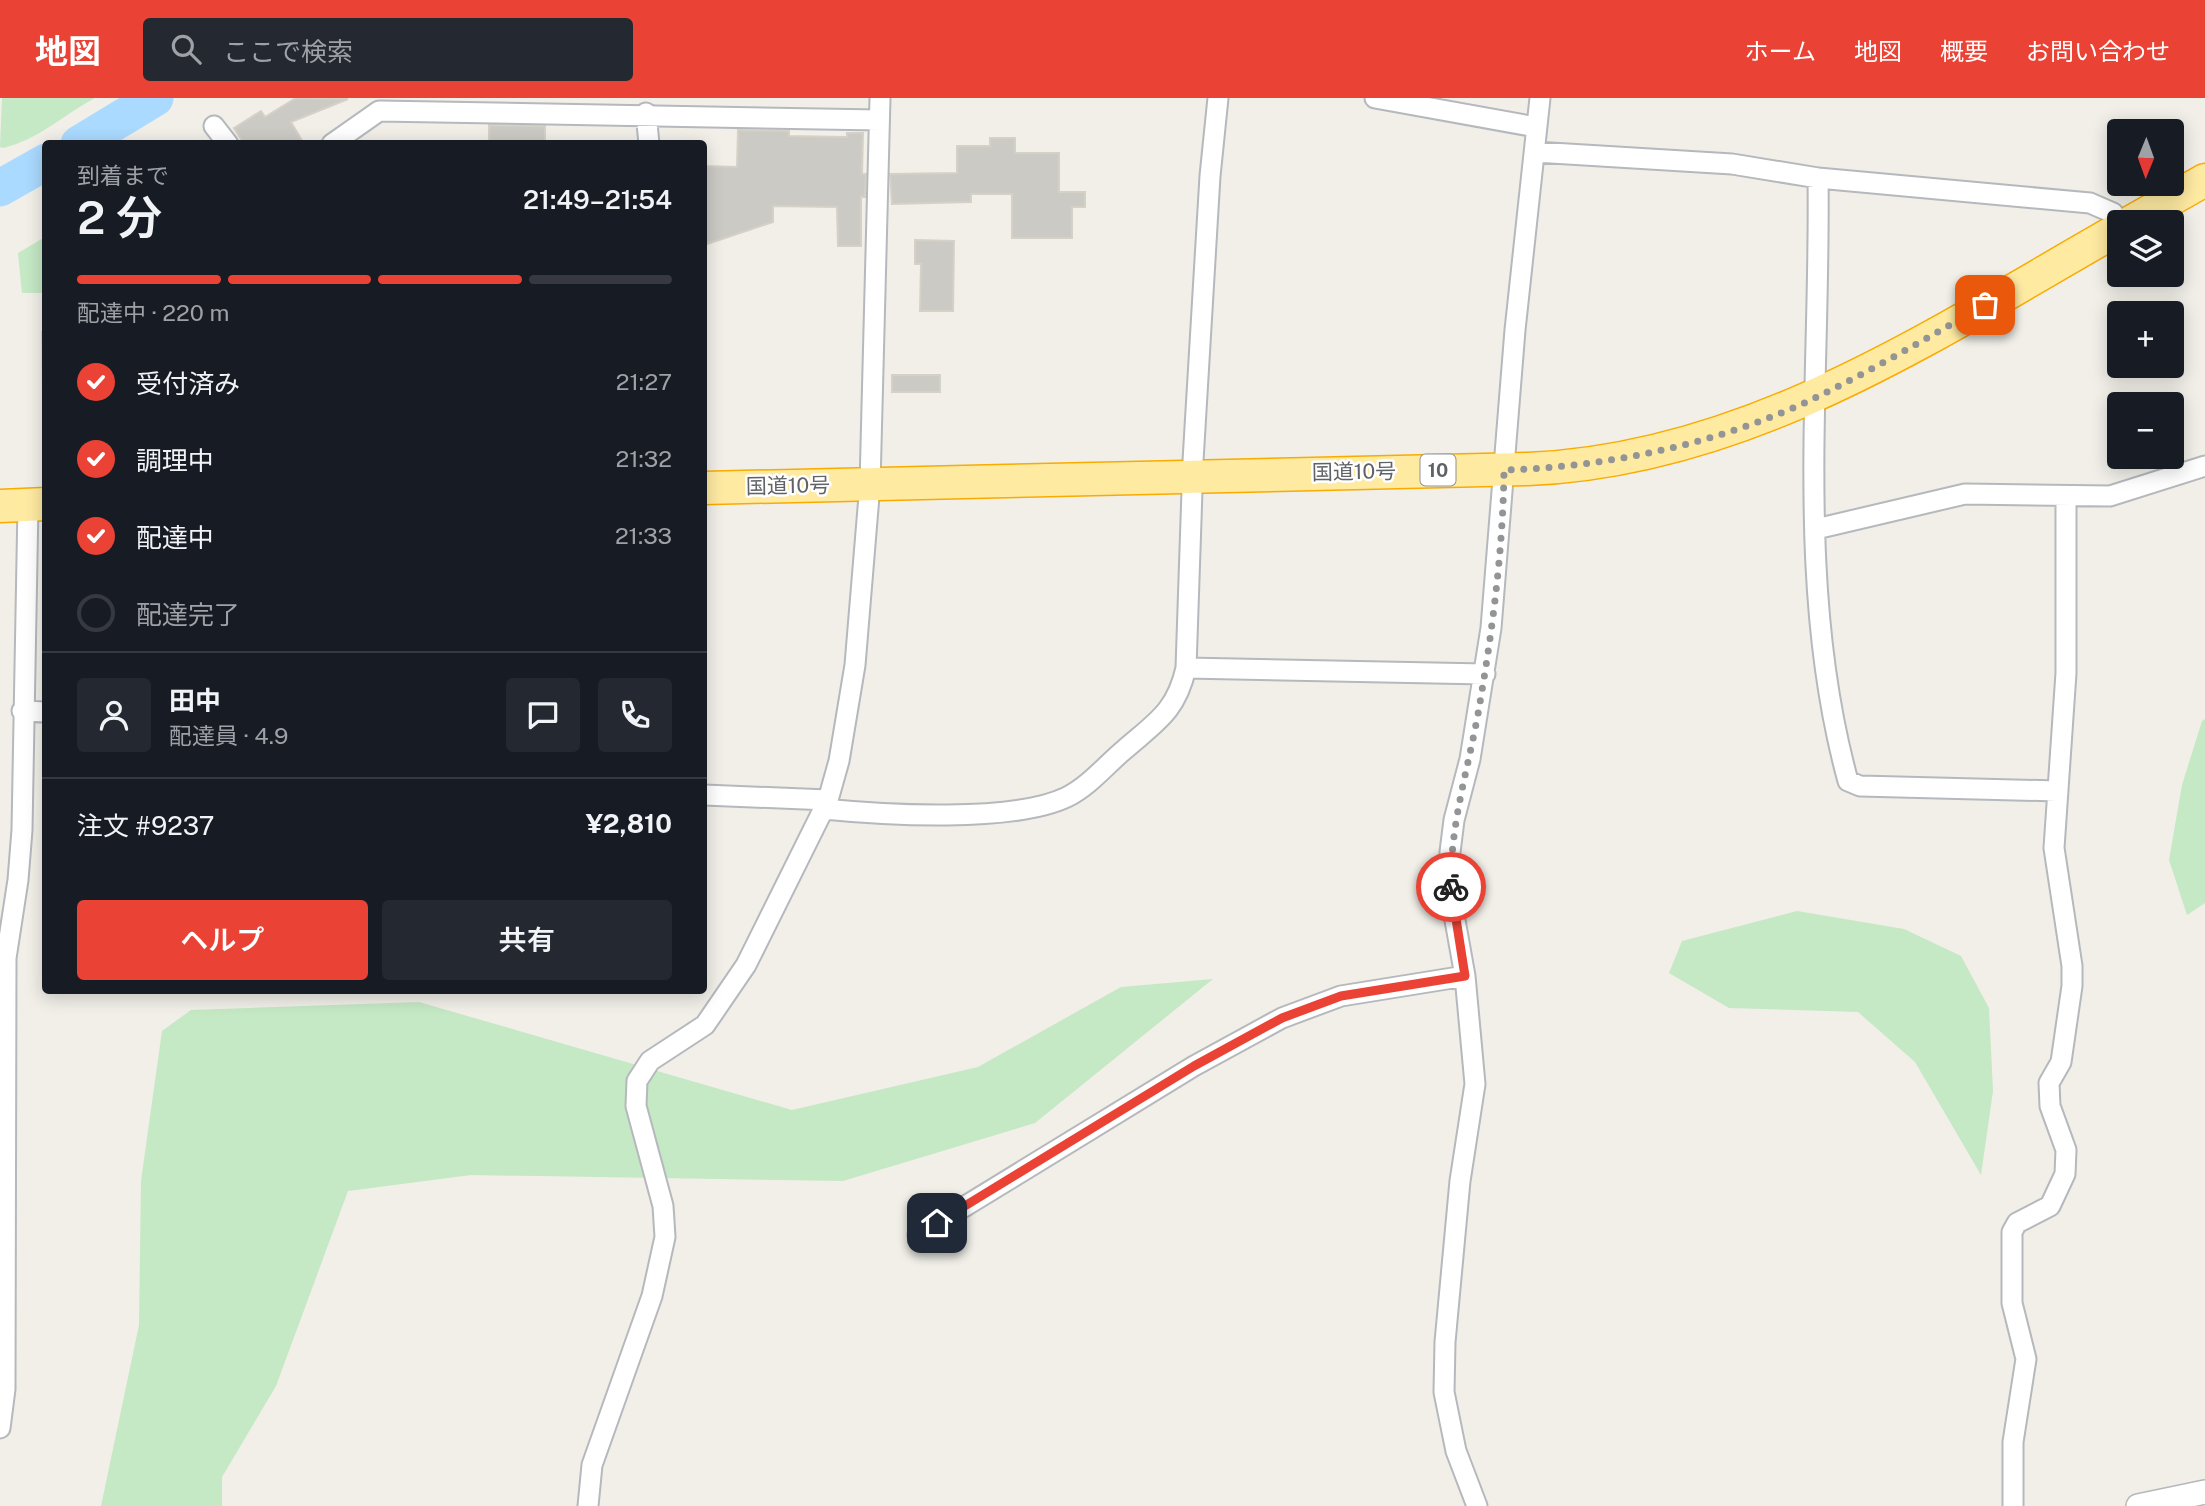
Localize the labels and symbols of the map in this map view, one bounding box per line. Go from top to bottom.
north arrow [2107,119,2184,196]
pin [1955,275,2015,335]
road number: 10 [1420,454,1456,486]
street label: 国道10号 [1312,458,1396,485]
street label: 国道10号 [746,472,830,499]
courier [1416,852,1486,922]
pin [907,1193,967,1253]

